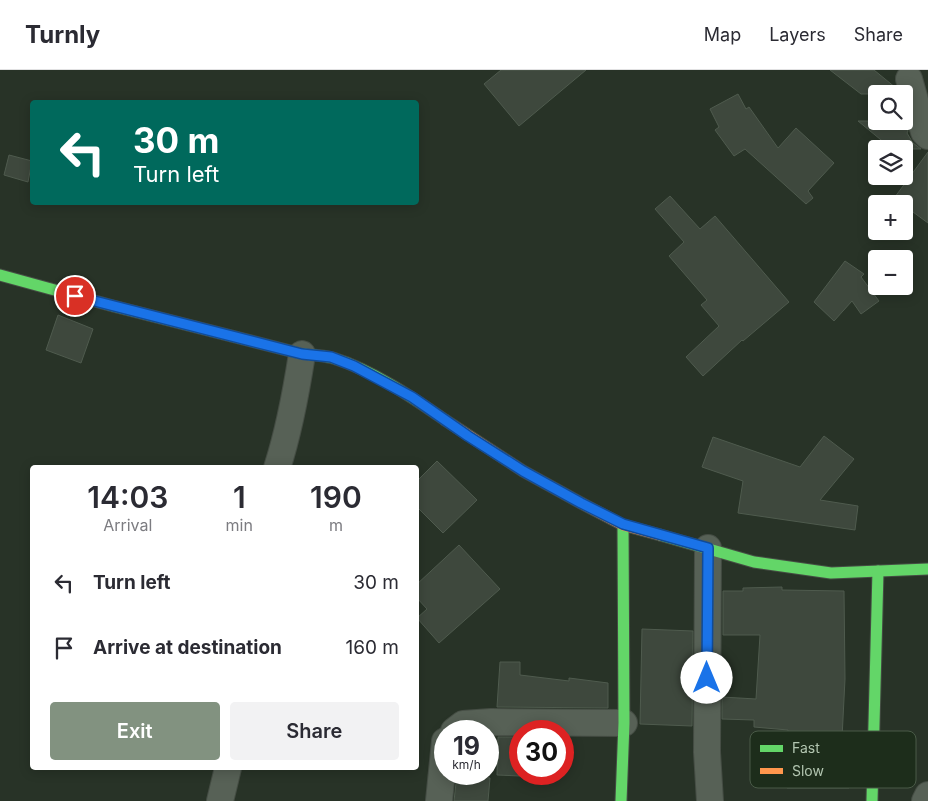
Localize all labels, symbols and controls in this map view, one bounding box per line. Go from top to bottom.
text: Turnly [25,20,100,49]
text: Map [704,24,741,45]
text: Layers [769,24,826,45]
text: Share [854,24,903,45]
map controls [868,85,913,295]
button: search [868,85,913,130]
text: 30 m [133,119,219,161]
icon: left [50,120,115,185]
button: layers [868,140,913,185]
text: Turn left [133,161,219,187]
button: + [868,195,913,240]
button: − [868,250,913,295]
pin [54,275,96,317]
icon: arrive [61,282,89,310]
text: 14:03 [87,479,168,515]
text: 1 [233,479,246,515]
text: 190 [310,479,362,515]
text: Arrival [103,515,152,535]
text: min [226,515,253,535]
text: m [329,515,343,535]
icon: left [50,569,78,597]
text: Turn left [93,571,171,594]
text: 30 m [353,571,399,594]
icon: arrive [50,634,78,662]
text: Arrive at destination [93,636,282,659]
text: 160 m [346,636,399,659]
position arrow [680,651,732,703]
button: Exit [50,702,220,760]
button: Share [230,702,399,760]
speed limit sign: 30 [509,720,574,785]
text: 19 [453,731,480,761]
legend [750,731,916,788]
text: Fast [792,739,820,756]
text: km/h [452,757,481,772]
text: Slow [792,762,824,779]

